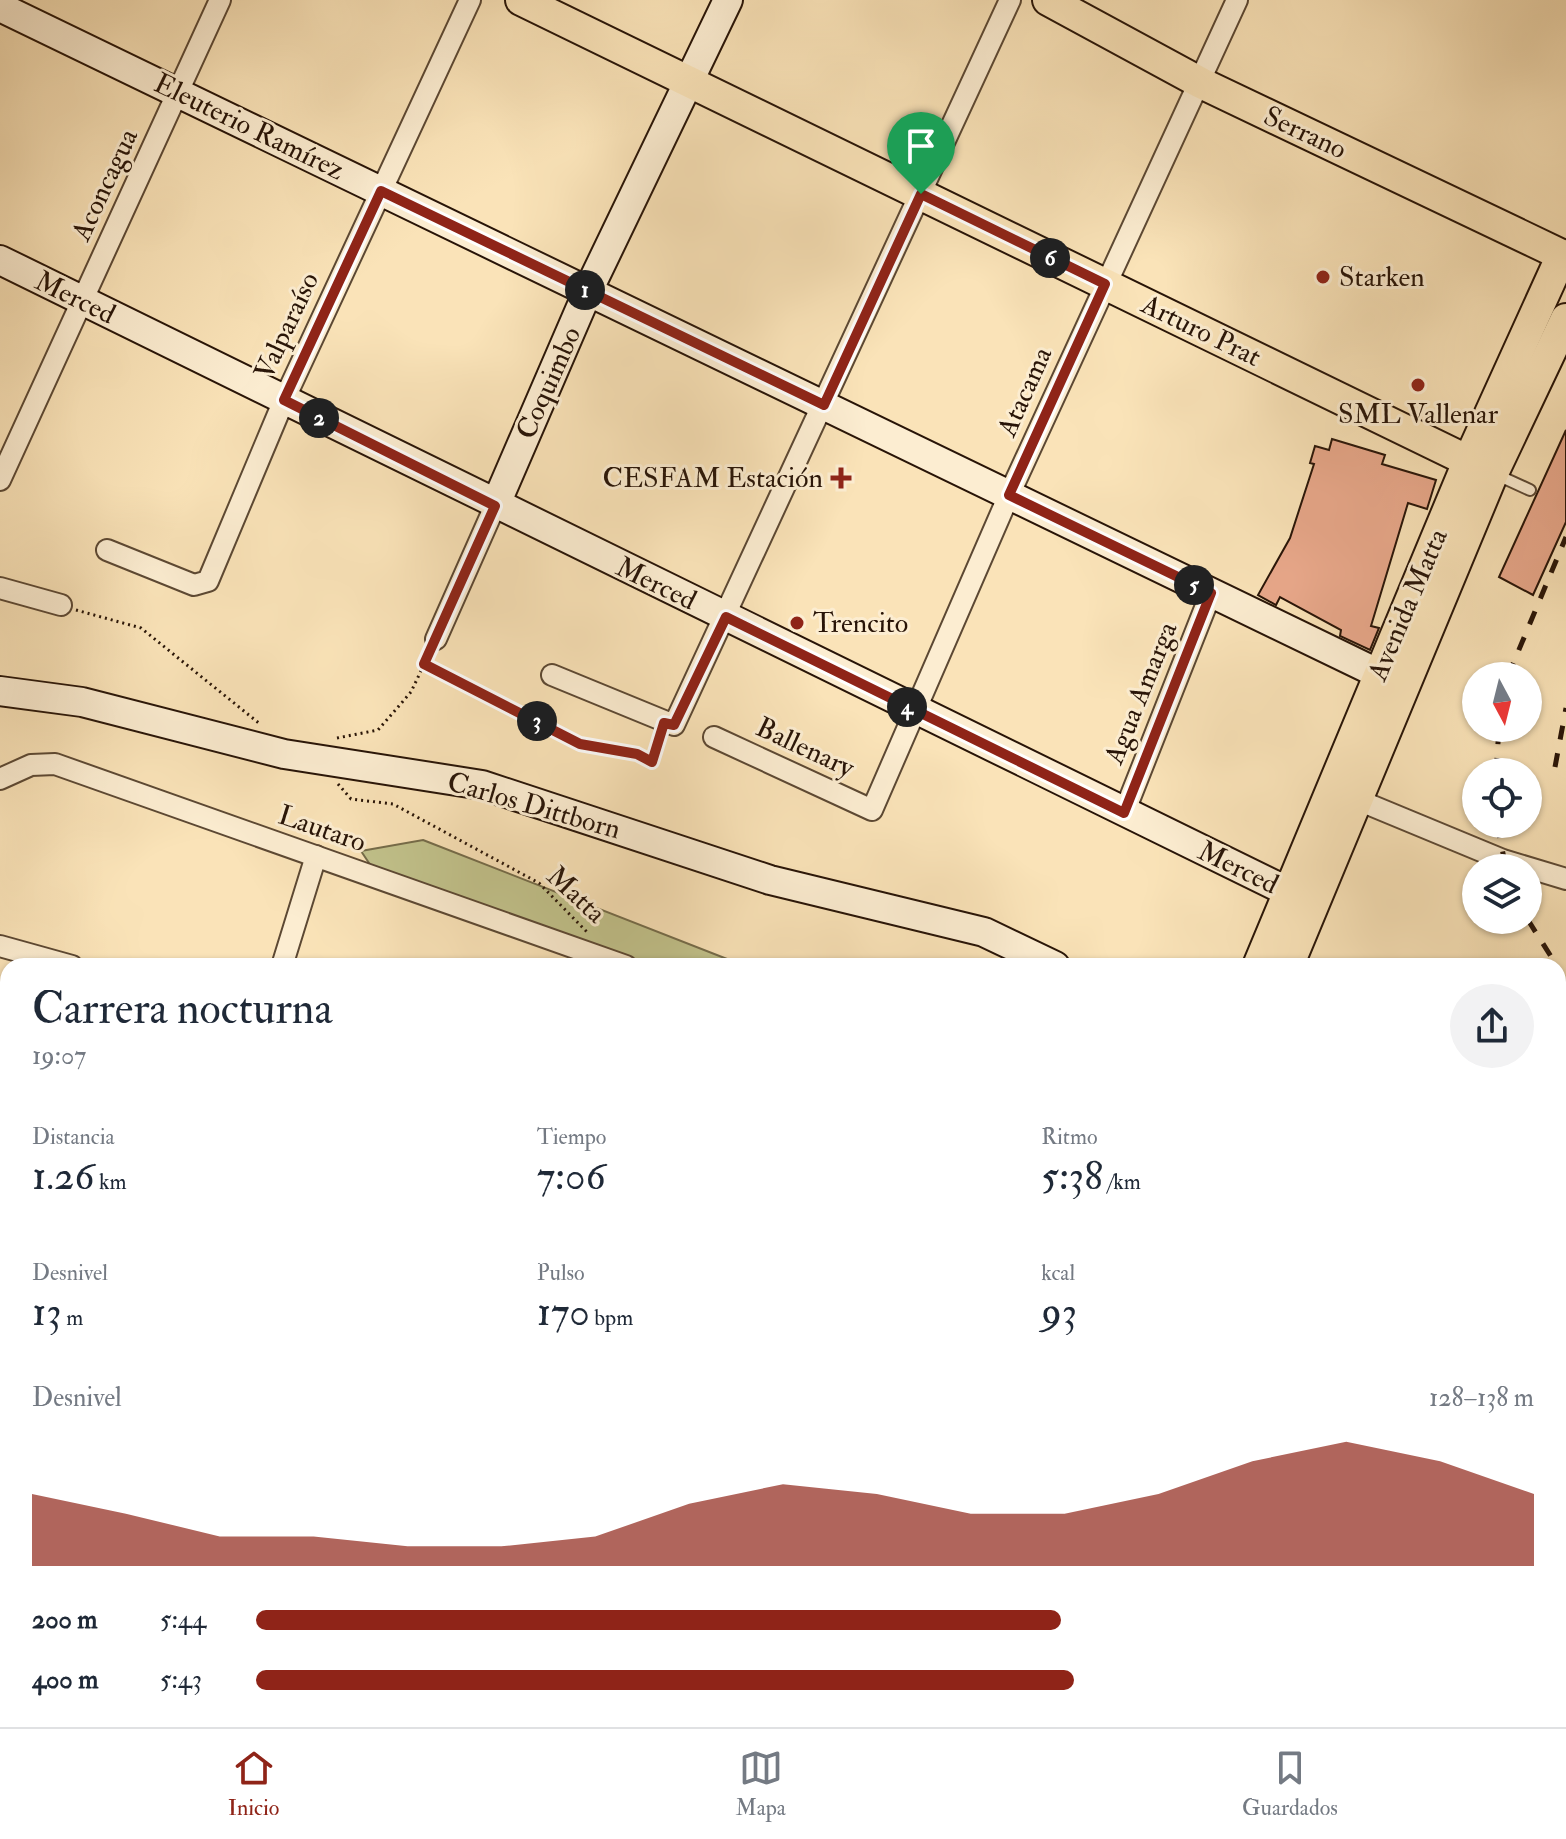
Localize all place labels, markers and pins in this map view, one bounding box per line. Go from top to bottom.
pin [887,112,955,194]
pin: 6 [1030,238,1070,278]
place label: Starken [1339,260,1425,295]
marker: Starken [1314,268,1332,286]
pin: 1 [565,270,605,310]
marker: SML Vallenar [1409,376,1427,394]
place label: SML Vallenar [1338,397,1499,432]
pin: 2 [299,398,339,438]
place label: CESFAM Estación [602,461,823,496]
marker: CESFAM Estación [830,467,852,489]
pin: 5 [1174,565,1214,605]
place label: Trencito [813,606,908,641]
marker: Trencito [788,614,806,632]
pin: 4 [887,687,927,727]
pin: 3 [517,701,557,741]

